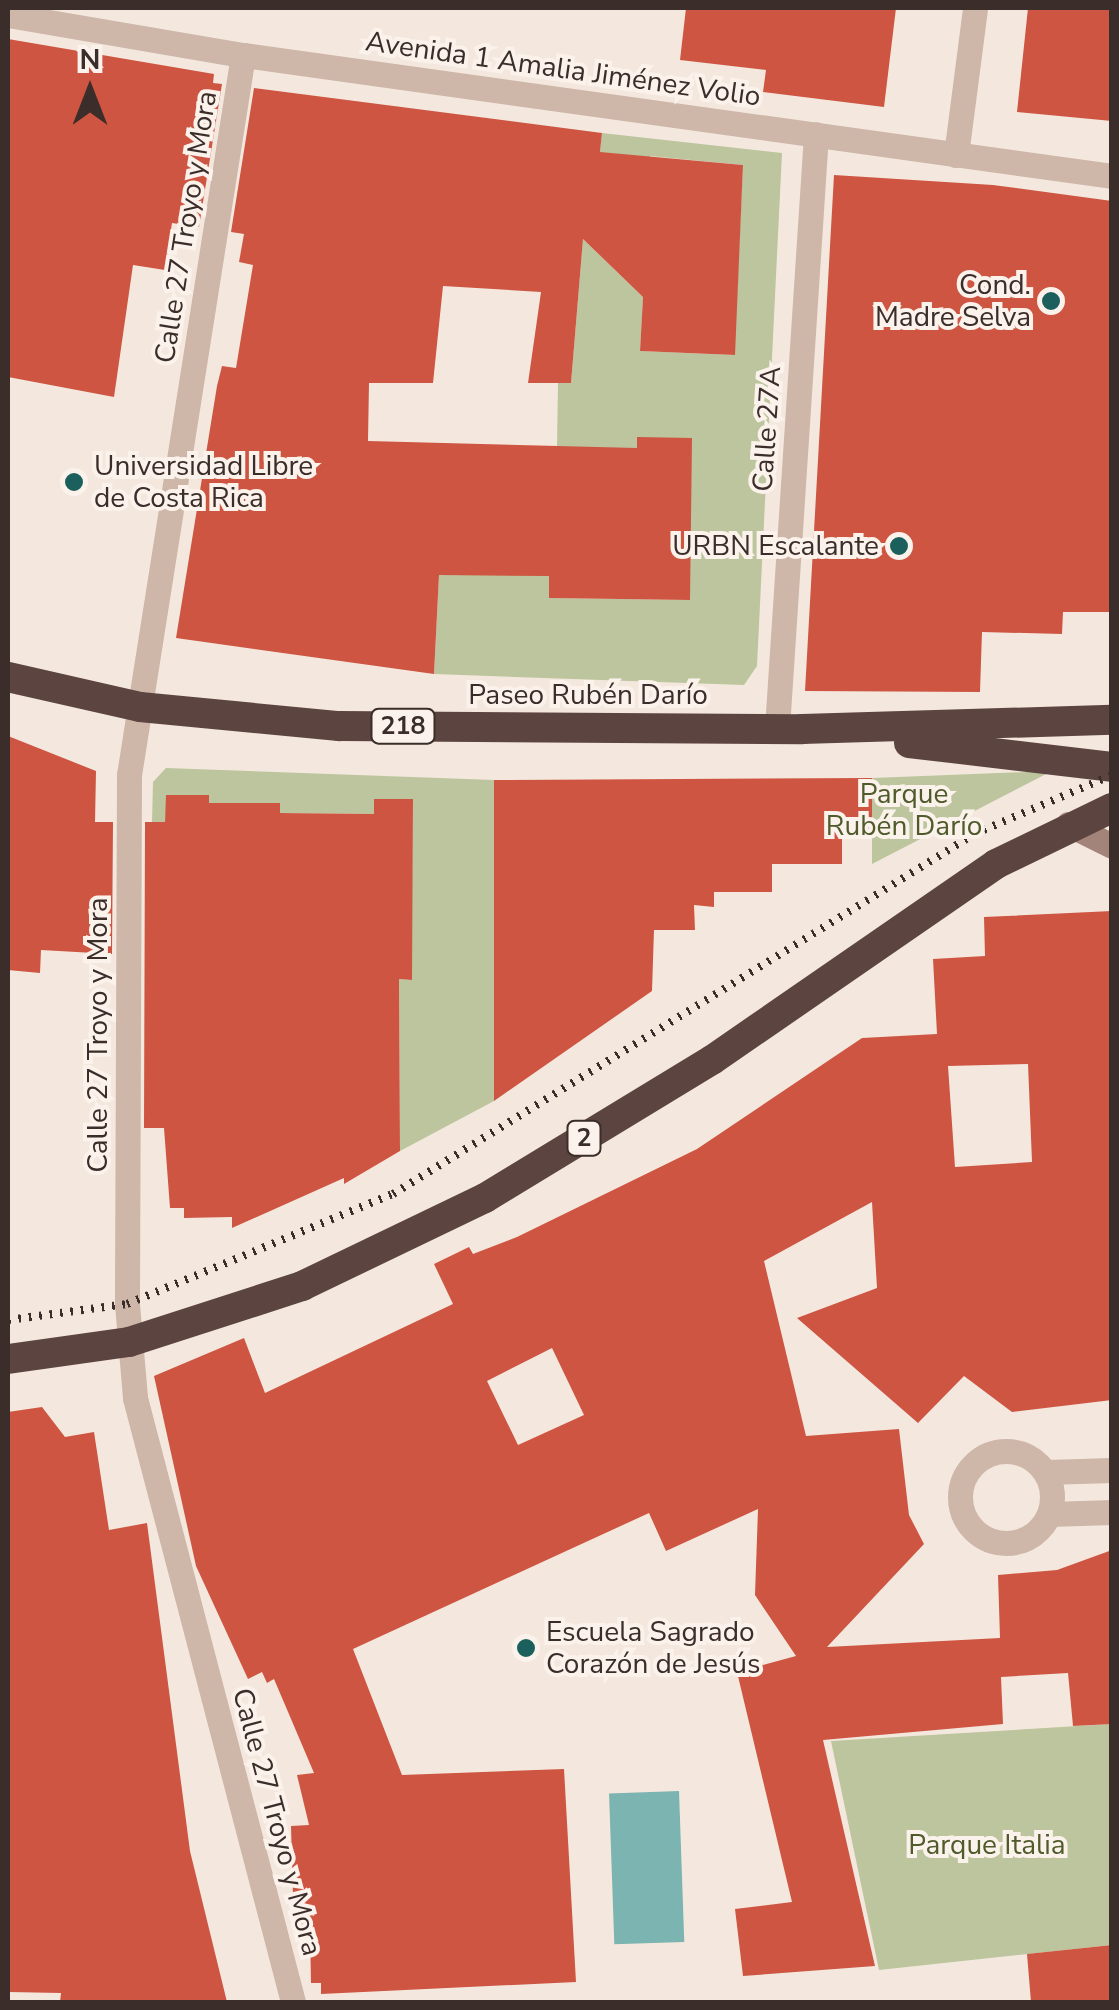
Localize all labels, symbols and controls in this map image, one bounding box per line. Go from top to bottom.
street label: Avenida 1 Amalia Jiménez Volio [363,25,763,113]
north arrow [40,40,140,140]
text: N [80,41,100,79]
street label: Calle 27 Troyo y Mora [148,88,224,366]
place label: Cond. Madre Selva [875,268,1031,334]
marker: Cond. Madre Selva [1040,290,1062,312]
street label: Calle 27A [746,365,788,493]
place label: Universidad Libre de Costa Rica [94,449,313,515]
marker: Universidad Libre de Costa Rica [63,471,85,493]
place label: URBN Escalante [672,529,879,563]
marker: URBN Escalante [888,535,910,557]
street label: Paseo Rubén Darío [468,678,708,712]
road number: 218 [370,706,436,746]
park label: Parque Rubén Darío [826,777,982,843]
street label: Calle 27 Troyo y Mora [81,897,115,1173]
road number: 2 [566,1118,602,1158]
place label: Escuela Sagrado Corazón de Jesús [546,1615,761,1681]
marker: Escuela Sagrado Corazón de Jesús [515,1637,537,1659]
street label: Calle 27 Troyo y Mora [225,1685,329,1959]
park label: Parque Italia [908,1828,1066,1862]

